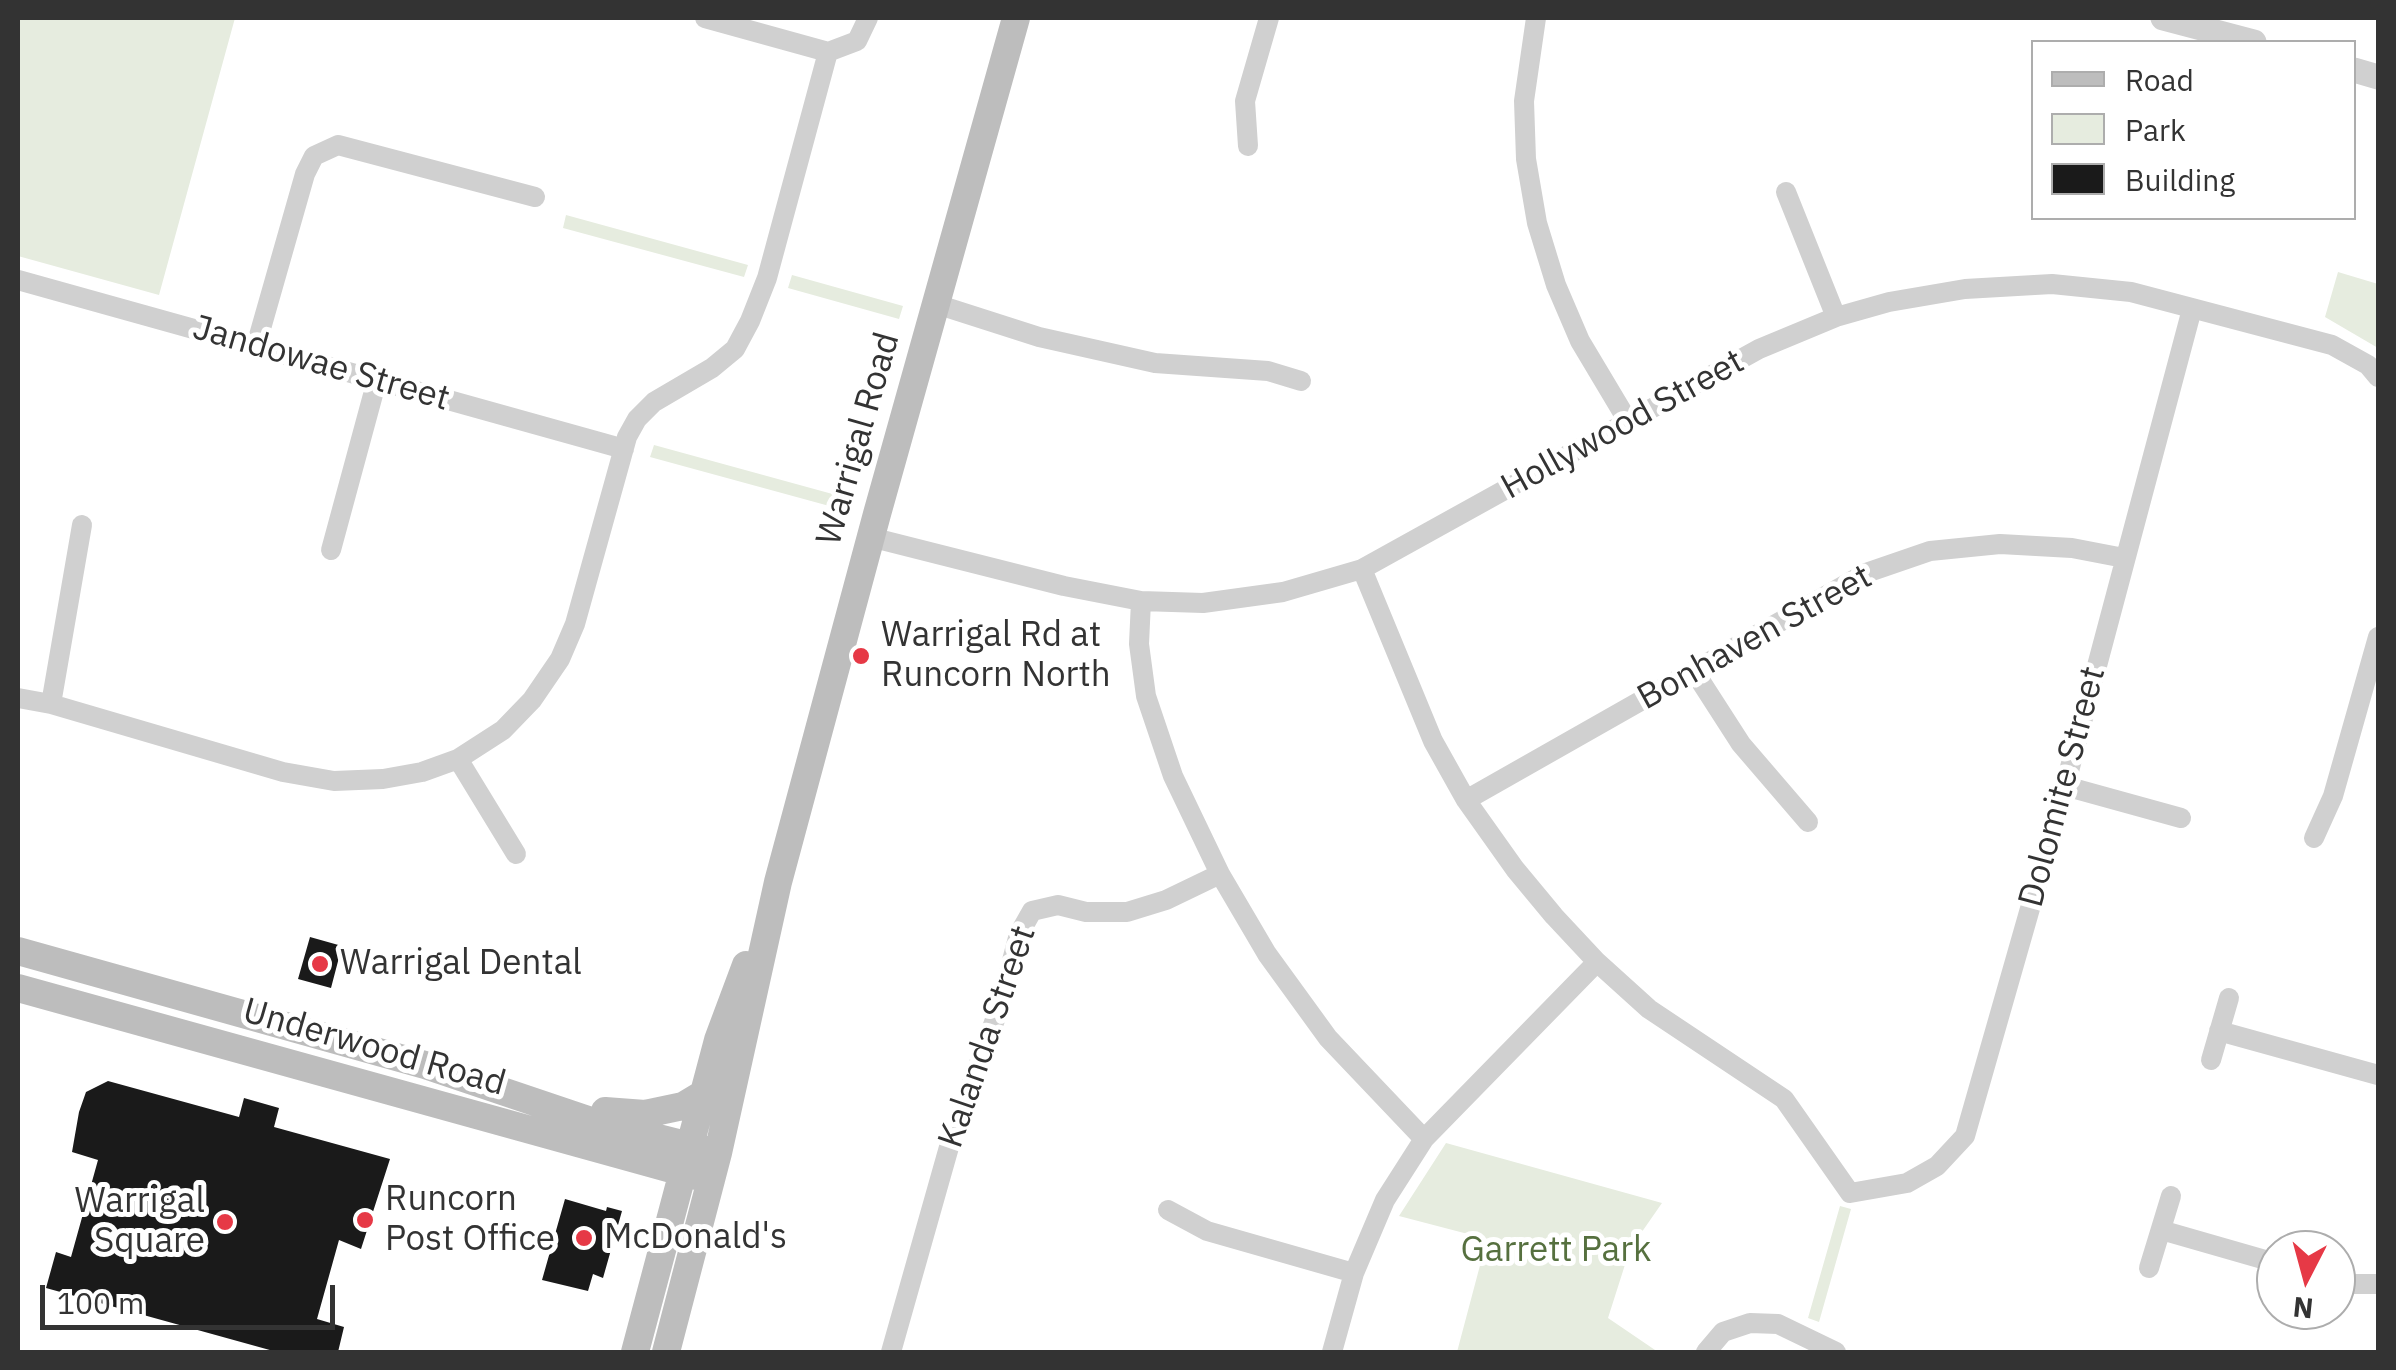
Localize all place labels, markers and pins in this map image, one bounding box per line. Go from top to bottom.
place label: Warrigal Rd at Runcorn North [881,615,1111,697]
marker: Warrigal Rd at Runcorn North [850,645,872,667]
place label: Warrigal Dental [340,943,582,985]
marker: Warrigal Dental [309,953,331,975]
place label: Runcorn Post Office [385,1179,555,1261]
place label: Warrigal Square [74,1181,205,1263]
marker: Runcorn Post Office [354,1209,376,1231]
marker: Warrigal Square [214,1211,236,1233]
place label: McDonald's [604,1217,787,1259]
marker: McDonald's [573,1227,595,1249]

